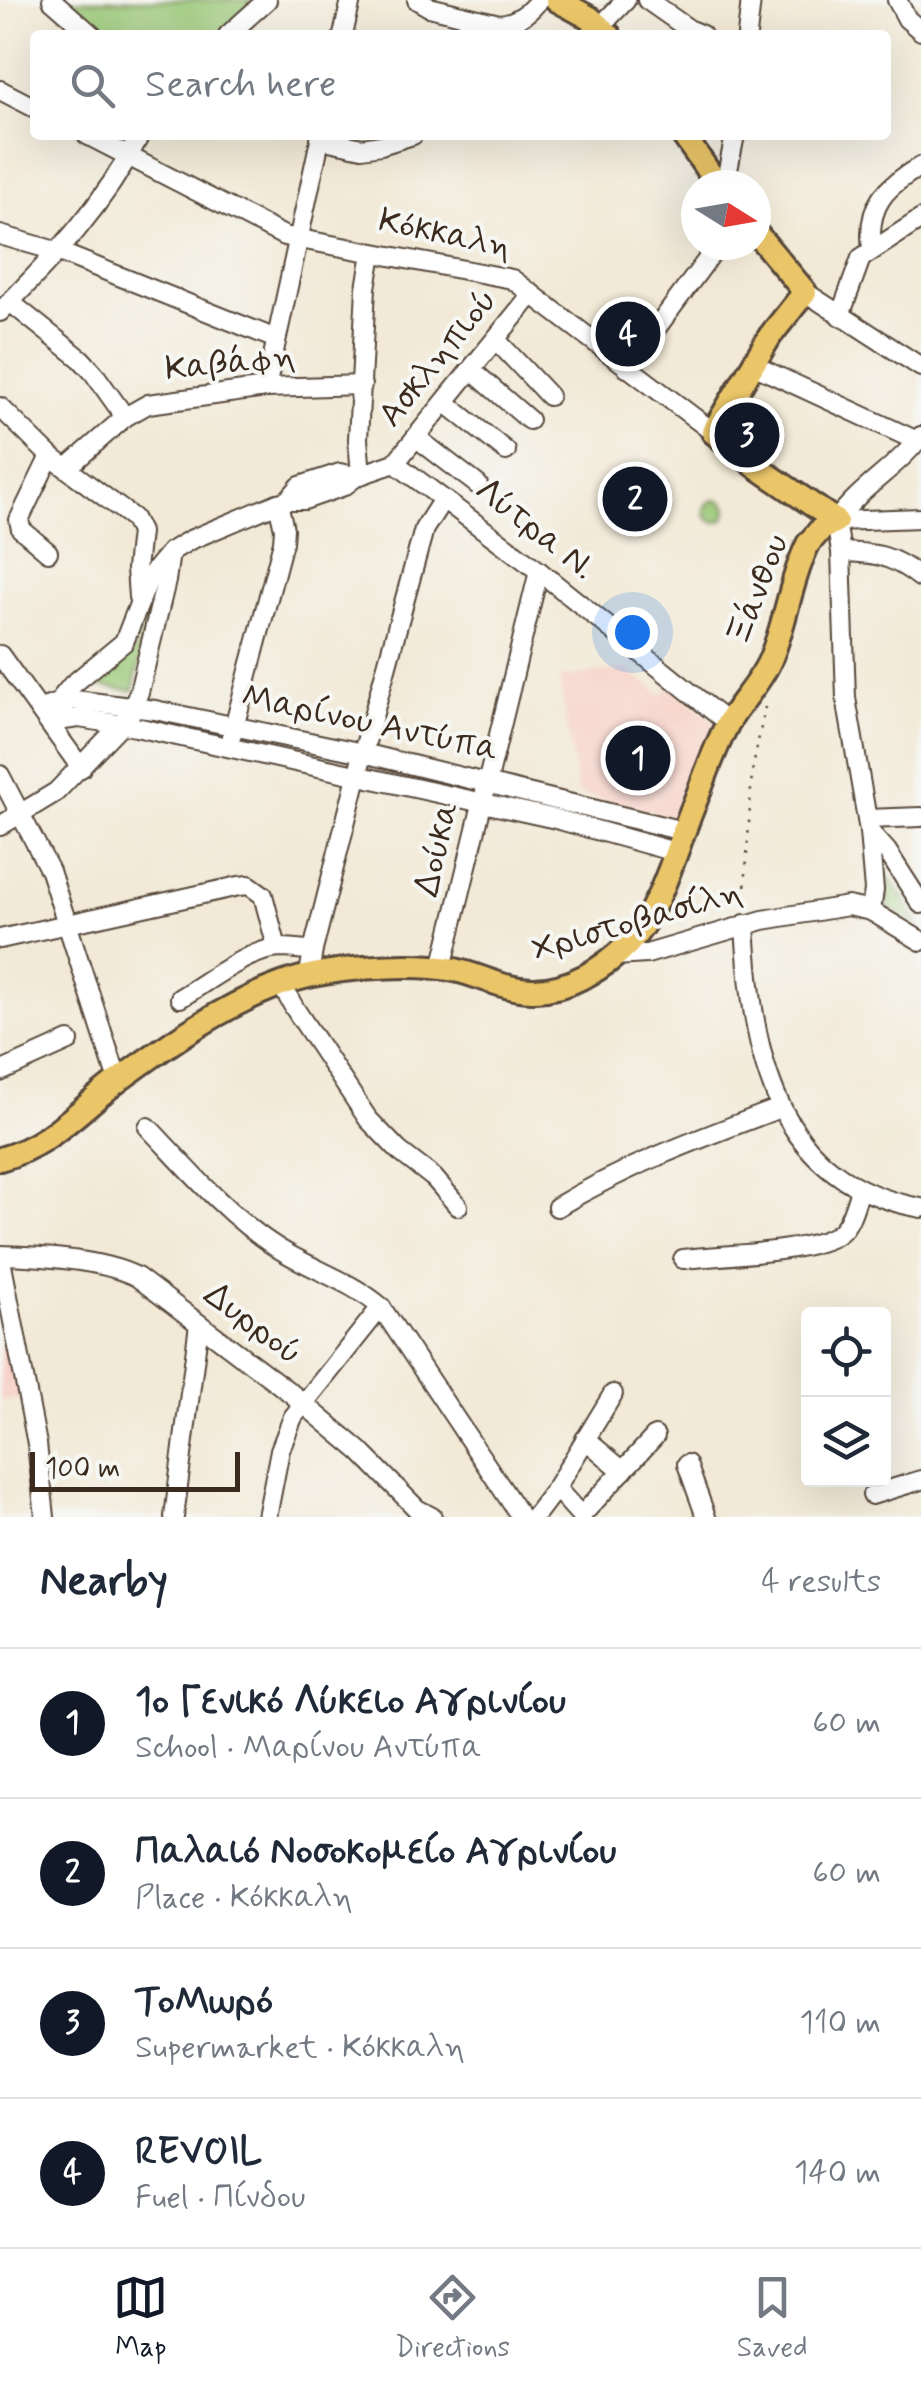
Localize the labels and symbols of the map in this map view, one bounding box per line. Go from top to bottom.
north arrow [681,170,771,260]
street label: Κόκκαλη [375,198,515,270]
street label: Ασκληπιού [368,279,508,437]
pin: 4 [596,296,660,372]
street label: Καβάφη [163,333,297,393]
pin: 3 [714,398,780,472]
pin: 2 [602,462,668,536]
street label: Λύτρα Ν. [465,467,605,591]
street label: Ξάνθου [716,528,800,652]
your location [607,607,658,658]
street label: Μαρίνου Αντύπα [237,673,503,773]
pin: 1 [606,720,670,796]
street label: Δούκα [404,797,470,901]
street label: Χριστοβασίλη [527,869,747,973]
street label: Δυρρού [195,1272,311,1376]
scale bar [30,1447,240,1492]

